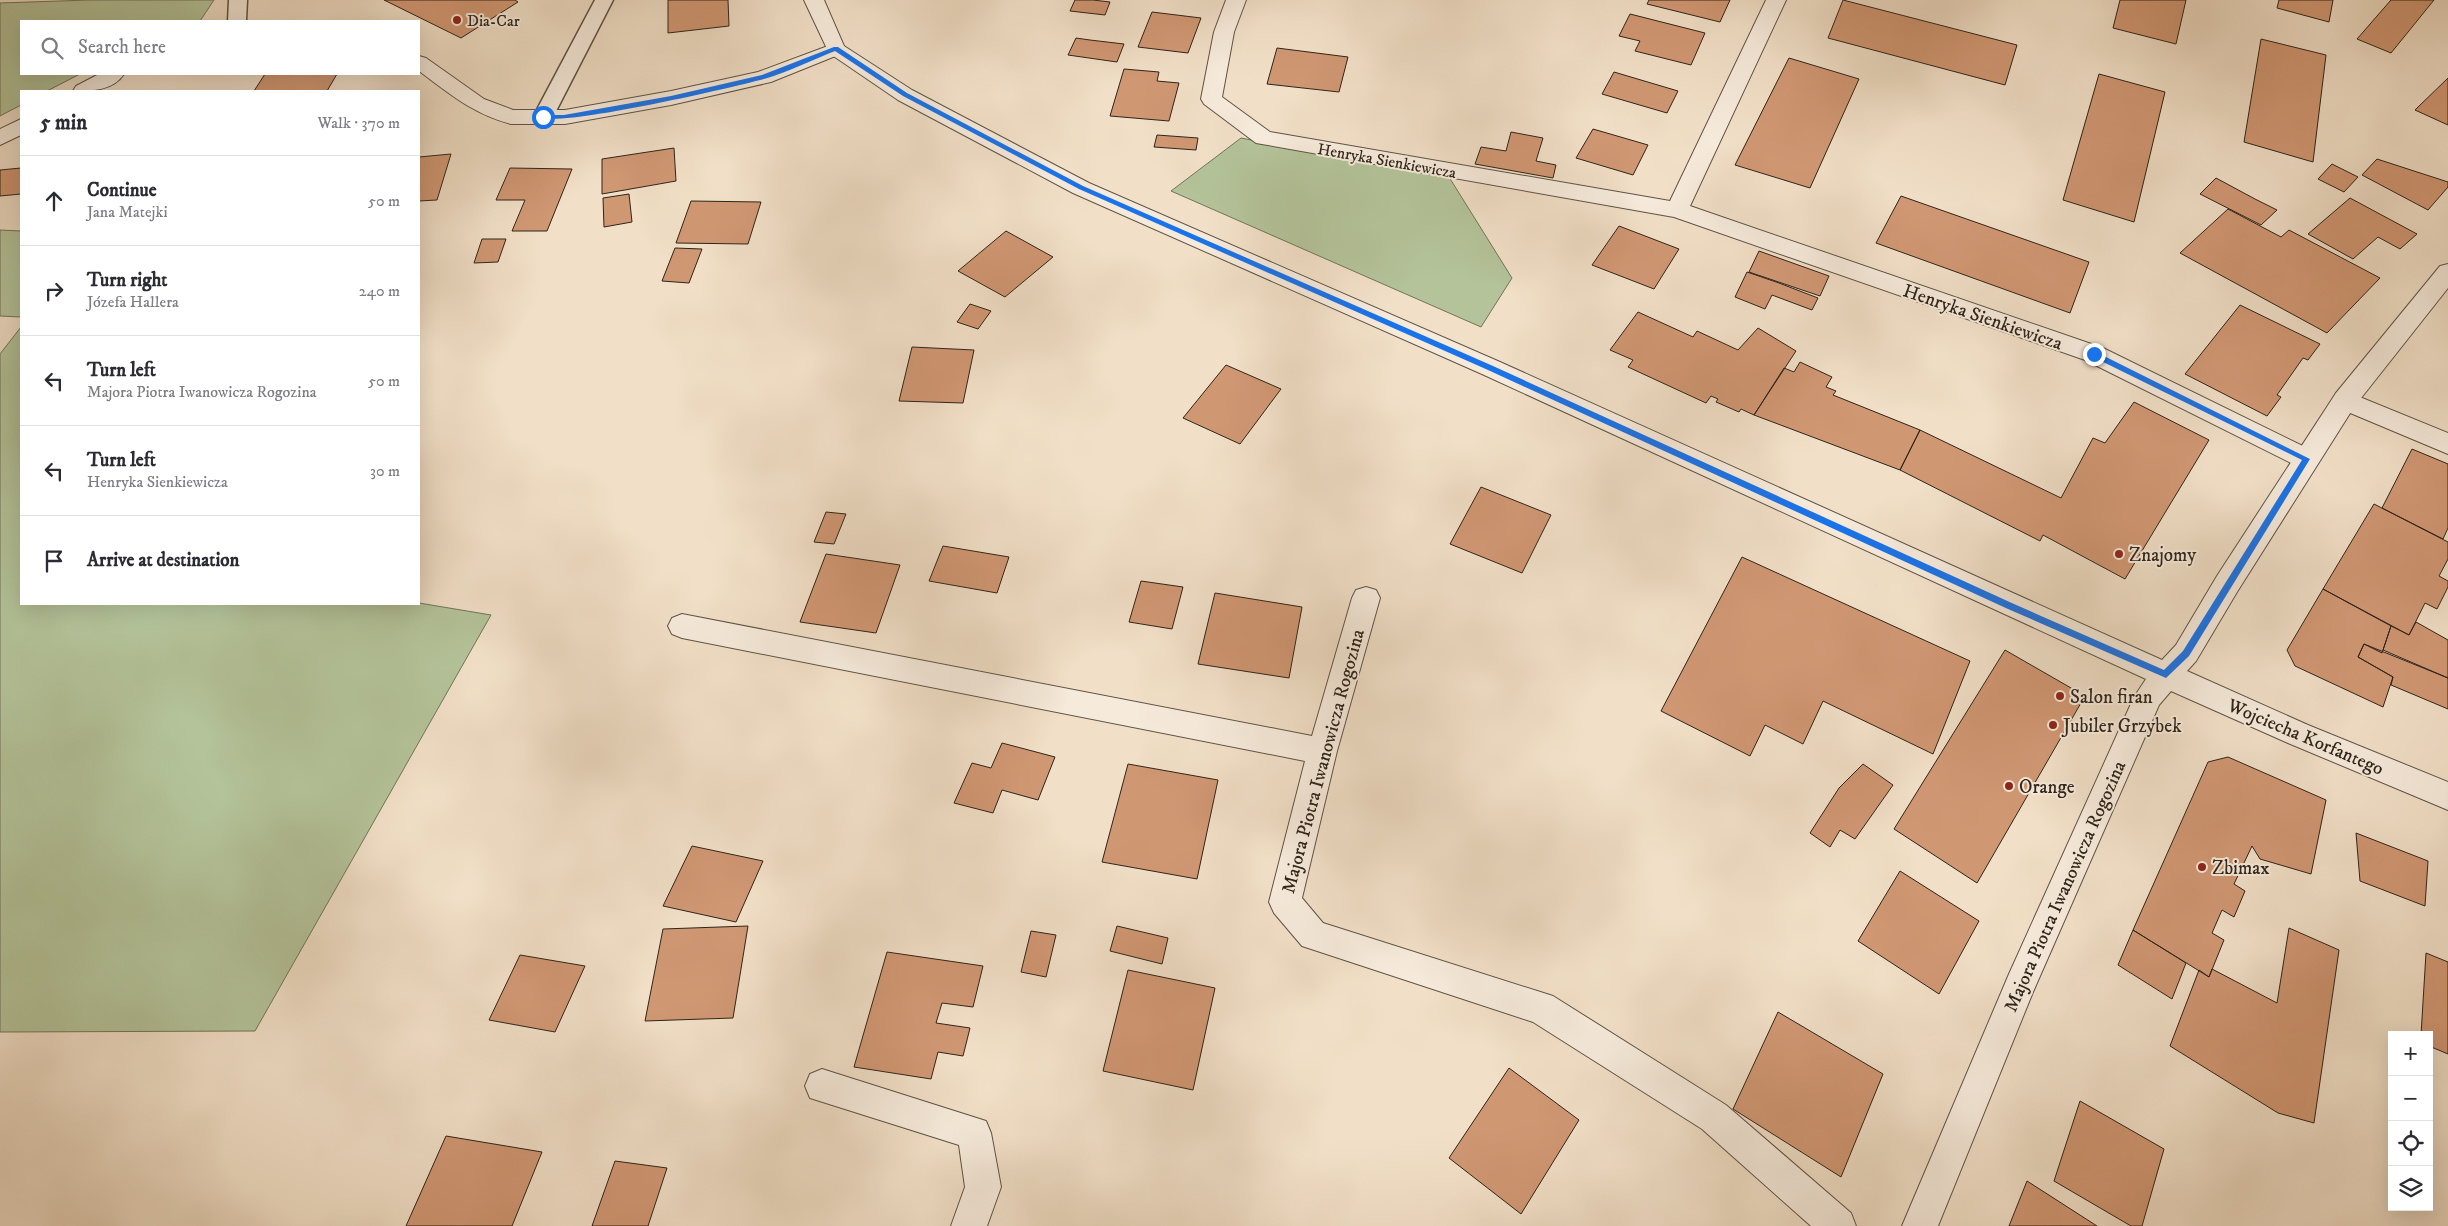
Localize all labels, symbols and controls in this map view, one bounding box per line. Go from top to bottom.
place label: Dia-Car [467,11,520,31]
marker: Dia-Car [451,14,463,26]
search box [20,20,420,75]
icon: search [38,34,66,62]
text: Search here [78,36,166,59]
route start [532,106,555,129]
text: 5 min [40,110,87,136]
text: Walk · 370 m [318,113,400,133]
street label: Henryka Sienkiewicza [1316,139,1458,183]
text: Continue [87,179,157,202]
icon: ahead [40,187,68,215]
text: 50 m [368,191,400,211]
text: Jana Matejki [87,202,168,222]
text: Turn right [87,269,167,292]
icon: right [40,277,68,305]
street label: Henryka Sienkiewicza [1900,279,2065,356]
text: 240 m [359,281,400,301]
text: Józefa Hallera [87,292,179,312]
route end [2083,343,2106,366]
text: Turn left [87,359,156,382]
icon: left [40,367,68,395]
text: 50 m [368,371,400,391]
text: Majora Piotra Iwanowicza Rogozina [87,382,317,402]
text: Turn left [87,449,156,472]
icon: left [40,457,68,485]
text: 30 m [370,461,400,481]
text: Henryka Sienkiewicza [87,472,228,492]
place label: Znajomy [2129,544,2197,567]
icon: arrive [40,547,68,575]
marker: Znajomy [2113,548,2125,560]
text: Arrive at destination [87,549,239,572]
street label: Majora Piotra Iwanowicza Rogozina [1277,627,1370,896]
place label: Salon firan [2070,686,2153,709]
marker: Salon firan [2054,690,2066,702]
street label: Wojciecha Korfantego [2223,694,2387,781]
place label: Jubiler Grzybek [2061,715,2182,738]
marker: Jubiler Grzybek [2047,719,2059,731]
street label: Majora Piotra Iwanowicza Rogozina [1999,757,2131,1016]
place label: Orange [2019,776,2075,799]
marker: Orange [2003,780,2015,792]
place label: Zbimax [2212,857,2270,880]
marker: Zbimax [2196,861,2208,873]
map controls [2388,1031,2433,1211]
button: + [2388,1031,2433,1076]
button: − [2388,1076,2433,1121]
button: locate [2388,1121,2433,1166]
button: layers [2388,1166,2433,1211]

